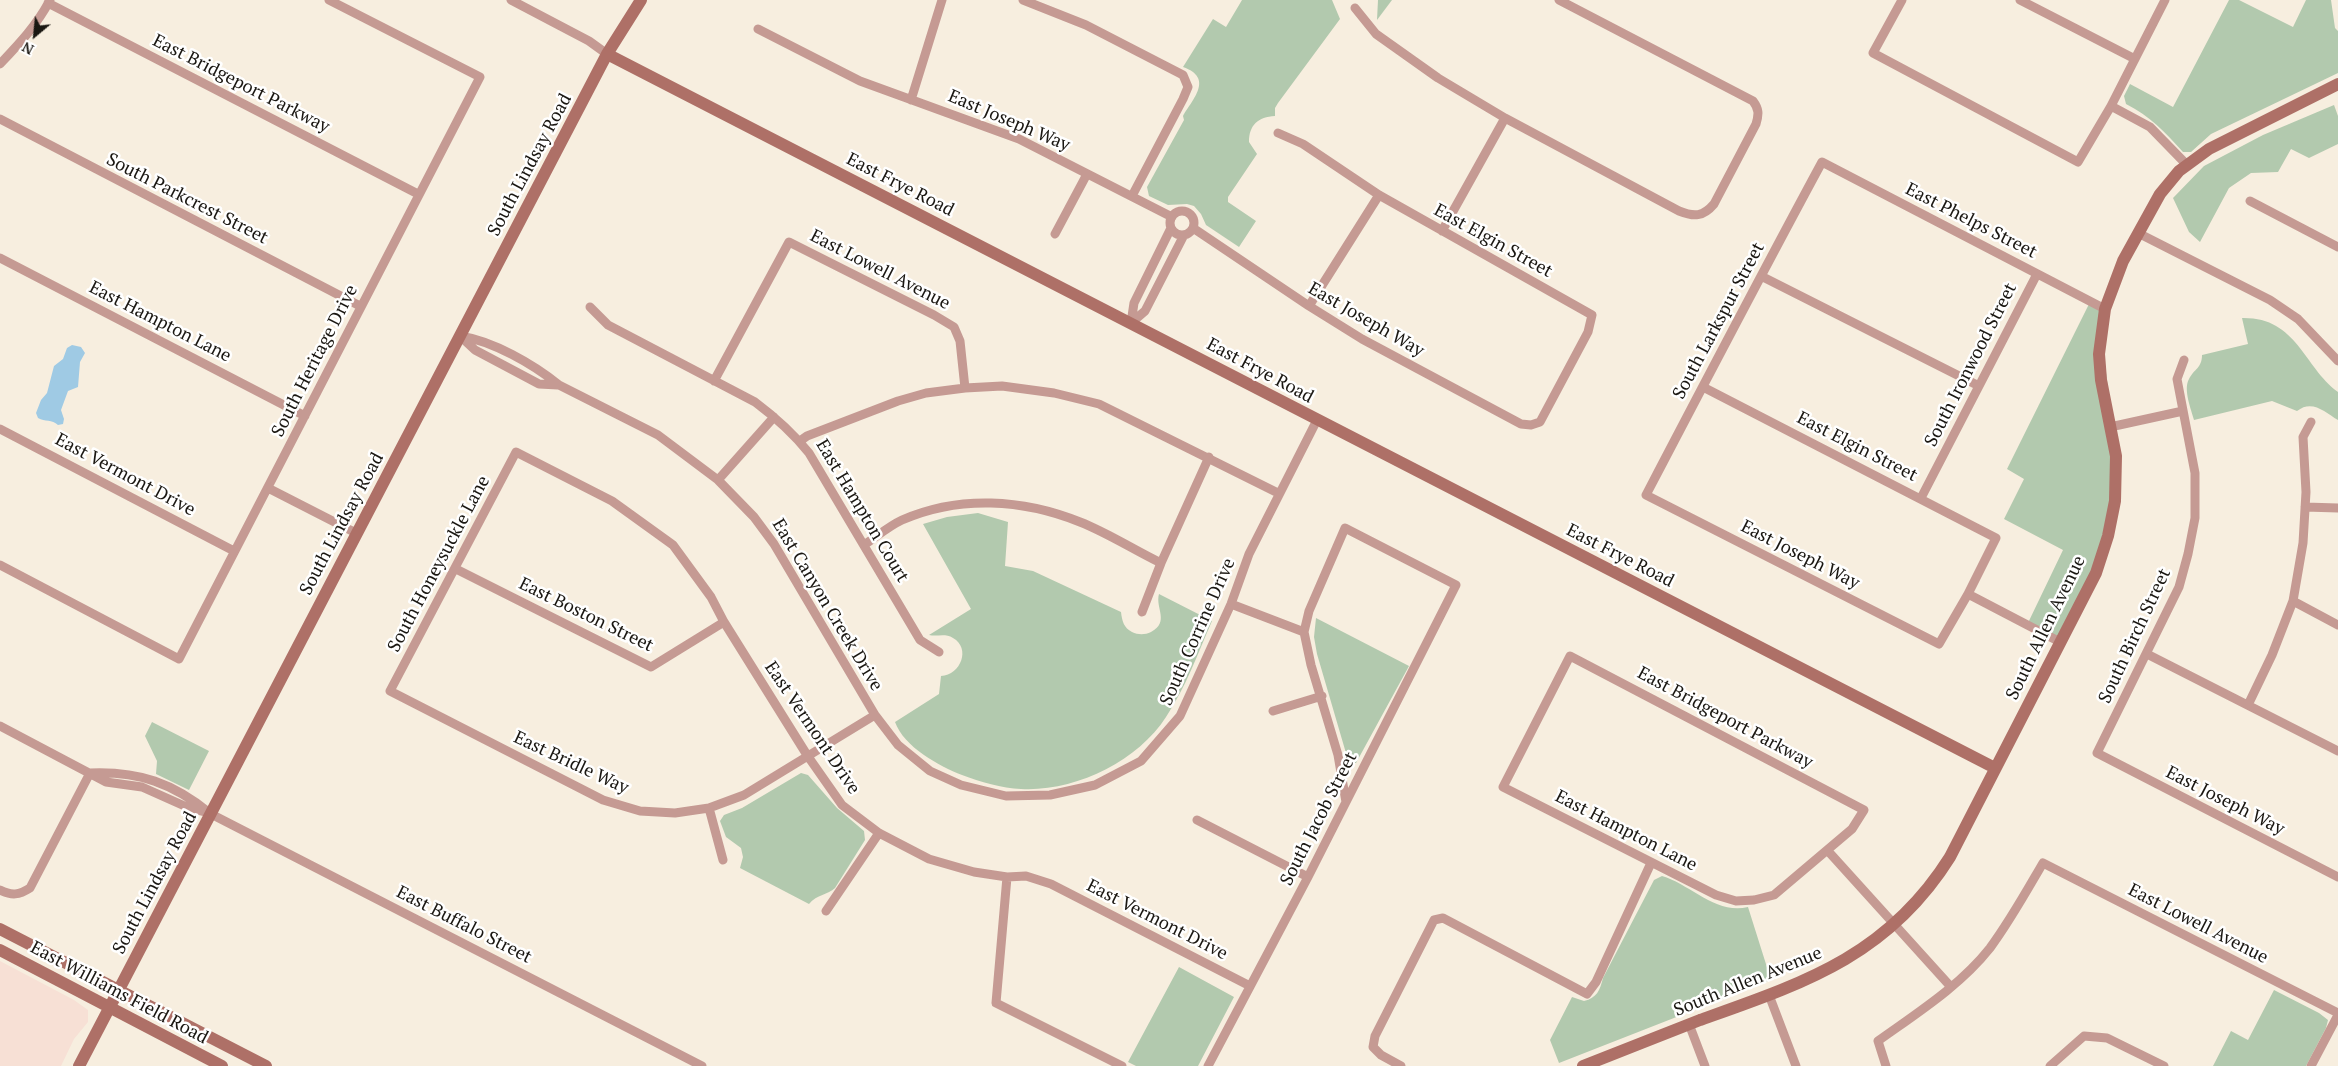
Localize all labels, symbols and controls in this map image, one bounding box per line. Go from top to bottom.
north arrow [10,10,60,60]
street label: East Bridgeport Parkway [149,30,333,138]
text: N [19,38,37,60]
street label: East Joseph Way [945,86,1073,156]
street label: South Lindsay Road [483,90,577,240]
street label: South Parkcrest Street [103,149,271,249]
street label: East Frye Road [843,149,957,221]
street label: East Phelps Street [1902,179,2040,263]
street label: East Elgin Street [1430,199,1556,283]
street label: East Lowell Avenue [806,225,954,315]
street label: South Larkspur Street [1669,239,1769,403]
street label: East Hampton Lane [85,277,235,367]
street label: East Joseph Way [1304,278,1428,362]
street label: South Ironwood Street [1920,280,2022,450]
street label: South Heritage Drive [267,281,363,441]
street label: East Frye Road [1203,334,1317,408]
street label: East Elgin Street [1793,407,1921,487]
street label: East Vermont Drive [51,429,199,521]
street label: East Hampton Court [811,436,913,586]
street label: South Lindsay Road [295,449,389,599]
street label: South Honeysuckle Lane [383,472,495,656]
street label: East Canyon Creek Drive [767,515,887,695]
street label: East Joseph Way [1737,516,1863,594]
street label: East Frye Road [1563,520,1677,592]
street label: South Allen Avenue [2002,552,2090,704]
street label: South Corrine Drive [1156,555,1240,709]
street label: South Birch Street [2094,565,2176,707]
street label: East Boston Street [515,573,657,657]
street label: East Vermont Drive [760,658,864,798]
street label: East Bridgeport Parkway [1634,663,1816,773]
street label: East Bridle Way [510,727,632,799]
street label: South Jacob Street [1276,749,1362,889]
street label: East Joseph Way [2162,762,2288,840]
street label: East Hampton Lane [1551,786,1701,876]
street label: South Lindsay Road [108,808,202,958]
street label: East Vermont Drive [1083,875,1231,965]
street label: East Lowell Avenue [2124,879,2272,969]
street label: East Buffalo Street [393,882,535,968]
street label: East Williams Field Road [27,937,211,1049]
street label: South Allen Avenue [1671,942,1825,1022]

